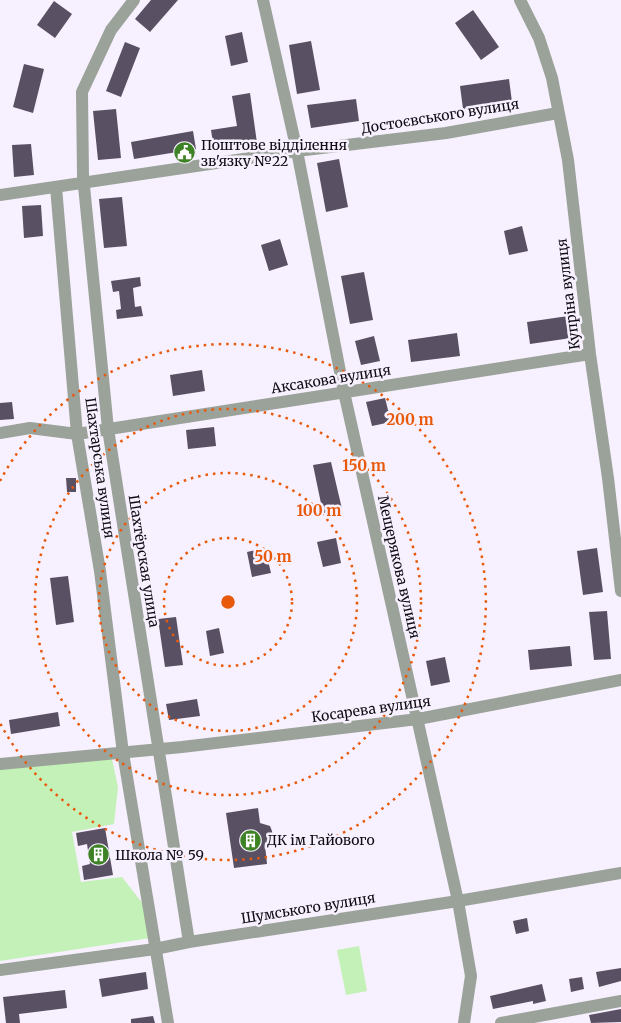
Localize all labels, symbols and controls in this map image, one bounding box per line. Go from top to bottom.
street label: Достоєвського вулиця [360,95,520,137]
place label: Поштове відділення зв'язку №22 [201,136,347,170]
public building icon: Поштове відділення зв'язку №22 [173,141,197,165]
street label: Купріна вулиця [552,237,584,351]
street label: Аксакова вулиця [269,361,392,397]
street label: Шахтарська вулиця [81,396,119,540]
text: 200 m [386,410,434,429]
text: 150 m [342,456,386,475]
street label: Шахтёрская улица [125,493,163,629]
street label: Мещерякова вулиця [374,494,424,640]
text: 100 m [297,501,341,520]
text: 50 m [254,547,292,566]
centre of rings [219,593,237,611]
street label: Косарева вулиця [310,692,432,726]
building icon: ДК ім Гайового [239,828,263,852]
place label: ДК ім Гайового [267,831,375,849]
building icon: Школа № 59 [87,843,111,867]
place label: Школа № 59 [115,846,204,864]
street label: Шумського вулиця [239,888,377,928]

